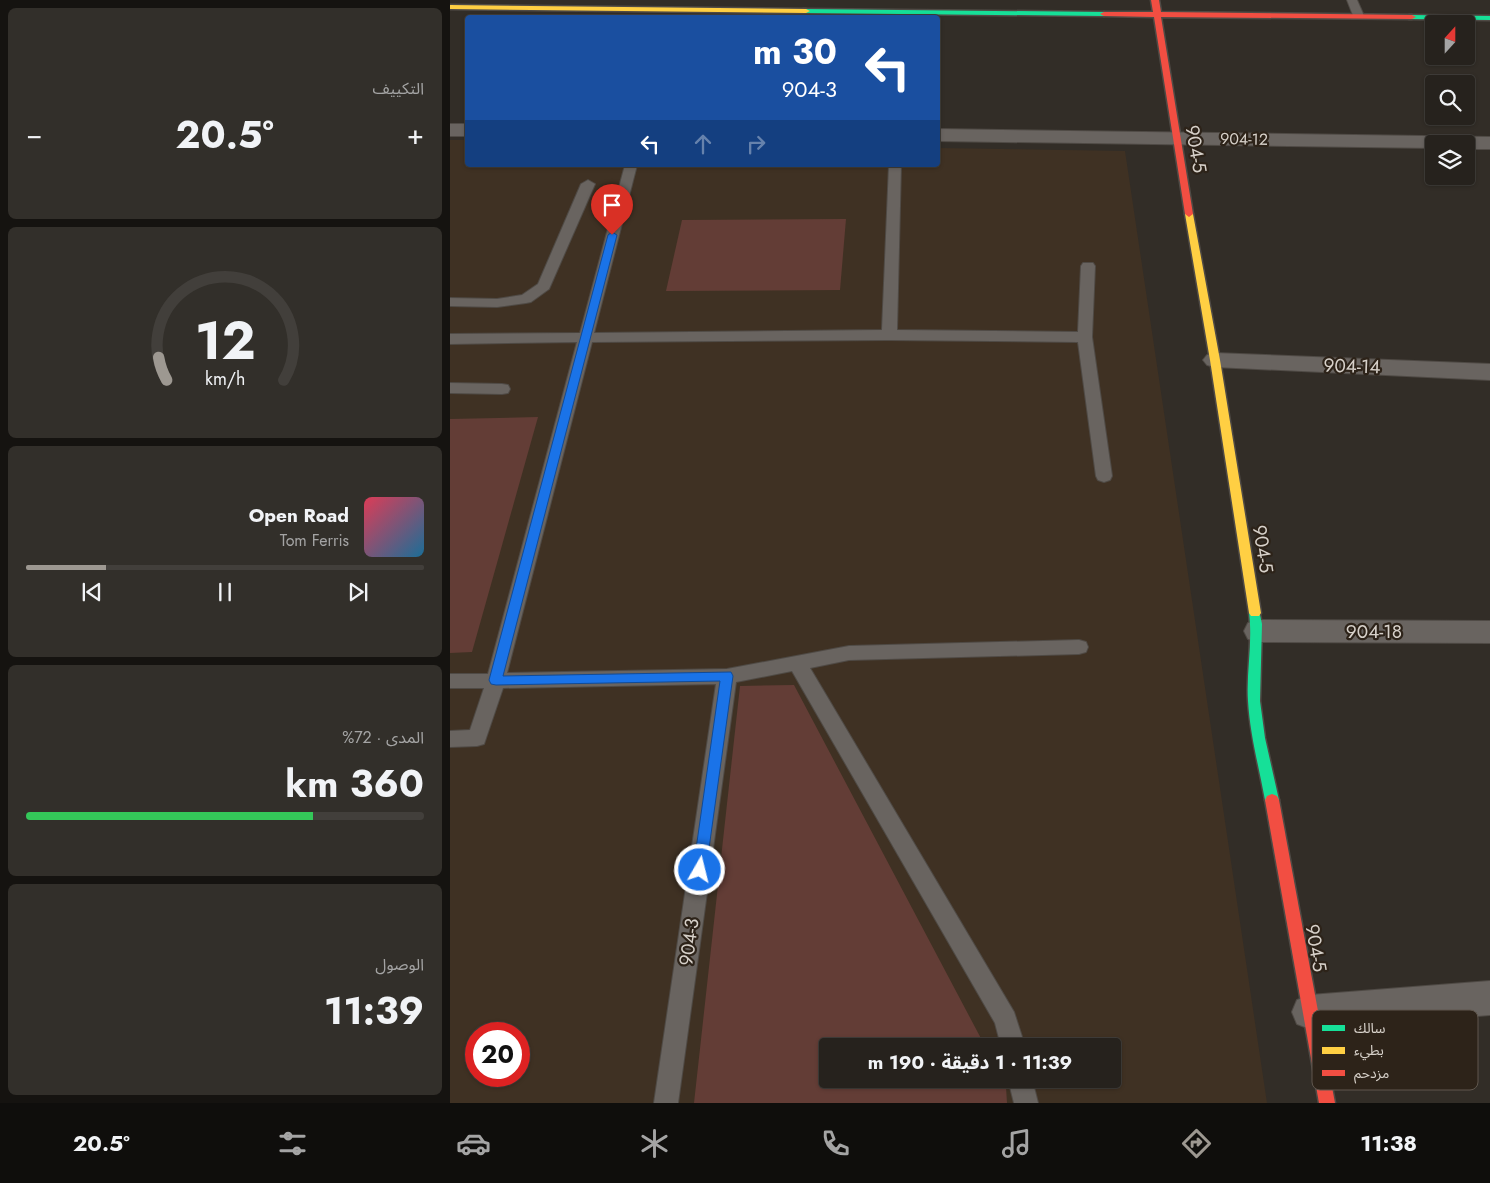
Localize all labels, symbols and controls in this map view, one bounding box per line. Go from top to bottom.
north arrow [1425,15,1475,65]
map controls [1425,15,1475,185]
text: 30 m [753,27,837,77]
icon: left [855,35,920,100]
text: 904-3 [782,73,837,105]
button: search [1425,75,1475,125]
text: التكييف [372,77,424,100]
text: 20.5° [176,107,274,162]
text: − [26,114,43,155]
text: + [407,114,424,155]
street label: 904-5 [1179,123,1213,175]
street label: 904-12 [1220,127,1268,151]
icon: left [636,130,664,158]
icon: ahead [689,130,717,158]
icon: right [742,130,770,158]
button: layers [1425,135,1475,185]
pin [591,184,633,235]
icon: arrive [598,191,626,219]
text: 12 [195,303,255,379]
street label: 904-14 [1323,352,1381,380]
text: km/h [205,366,245,392]
text: Open Road [249,502,349,529]
street label: 904-5 [1246,523,1280,575]
text: Tom Ferris [280,529,349,552]
icon: previous [78,578,106,606]
icon: pause [211,578,239,606]
icon: next [344,578,372,606]
street label: 904-18 [1346,618,1402,645]
text: المدى · 72% [342,726,424,749]
text: 360 km [285,756,424,811]
position arrow [673,843,725,895]
street label: 904-3 [672,916,706,968]
street label: 904-5 [1299,922,1333,974]
text: الوصول [375,953,424,976]
text: 11:39 [324,983,424,1038]
legend [1312,1010,1478,1090]
text: سالك [1354,1018,1386,1038]
speed limit sign: 20 [465,1022,530,1087]
text: بطيء [1354,1040,1384,1061]
text: 11:39 · 1 دقيقة · 190 m [868,1049,1072,1076]
text: مزدحم [1354,1063,1389,1084]
icon: filters [275,1126,310,1161]
icon: car [456,1126,491,1161]
icon: climate [637,1126,672,1161]
icon: phone [818,1126,853,1161]
icon: music [999,1126,1034,1161]
icon: directions [1179,1126,1214,1161]
text: 20.5° [73,1127,130,1159]
text: 11:38 [1360,1127,1417,1159]

